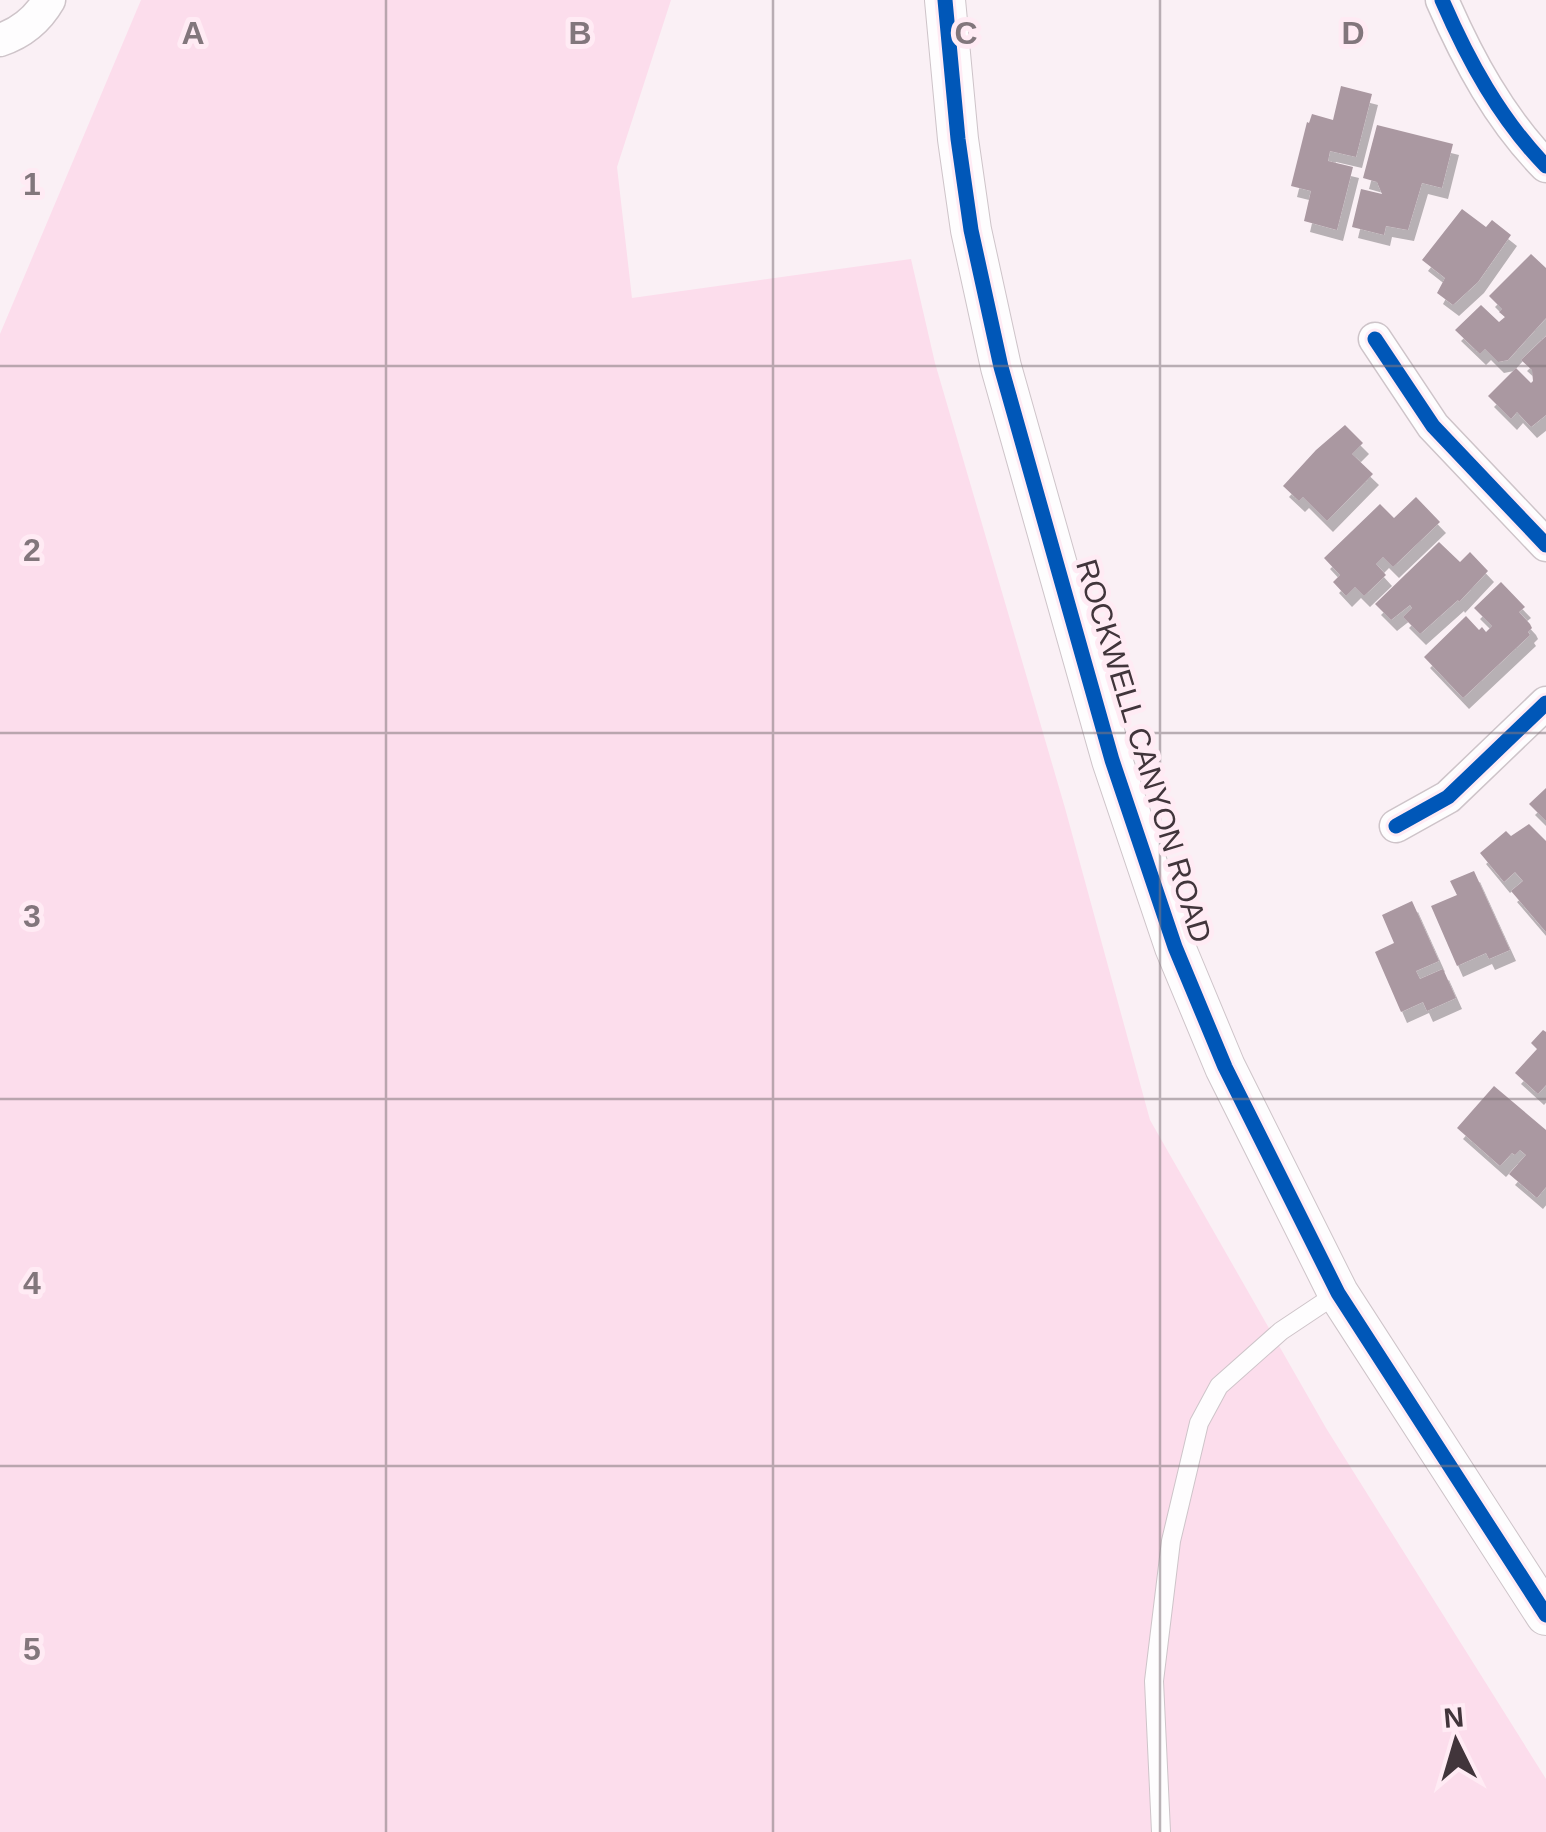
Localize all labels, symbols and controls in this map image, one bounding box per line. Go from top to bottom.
text: A [181,15,205,51]
text: B [568,15,592,51]
text: C [954,15,978,51]
text: D [1341,15,1365,51]
text: 1 [23,166,41,202]
text: 2 [23,532,41,568]
street label: ROCKWELL CANYON ROAD [1070,555,1218,947]
text: 3 [23,898,41,934]
text: 4 [23,1265,41,1301]
text: 5 [23,1631,41,1667]
north arrow [1406,1692,1506,1792]
text: N [1442,1701,1465,1734]

